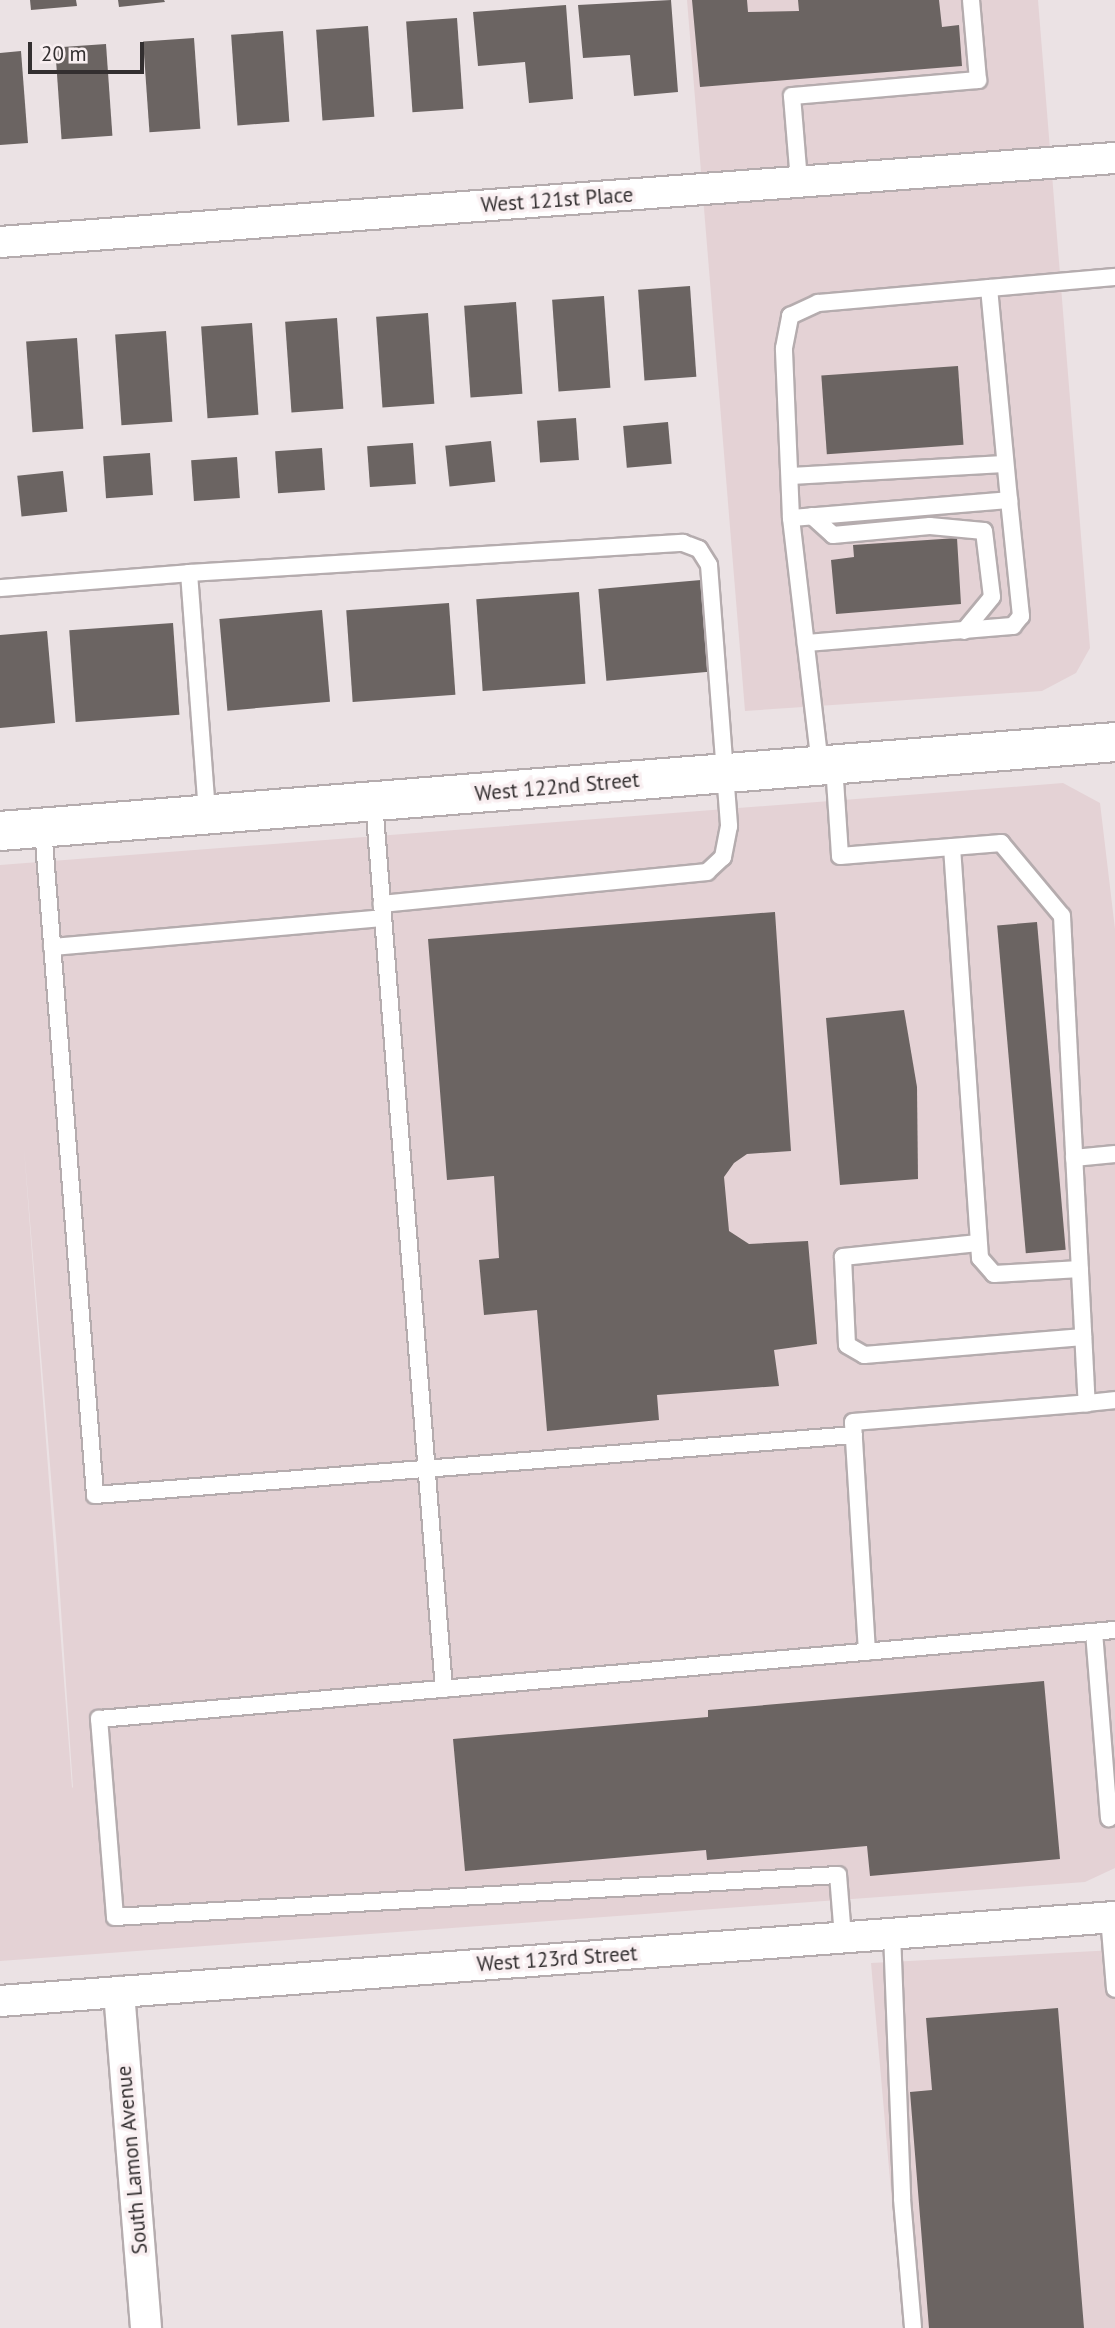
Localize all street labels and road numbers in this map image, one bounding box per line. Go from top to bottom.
street label: West 121st Place [480,182,634,218]
street label: West 122nd Street [474,767,640,807]
street label: West 123rd Street [476,1941,638,1977]
street label: South Lamon Avenue [111,2064,153,2256]

